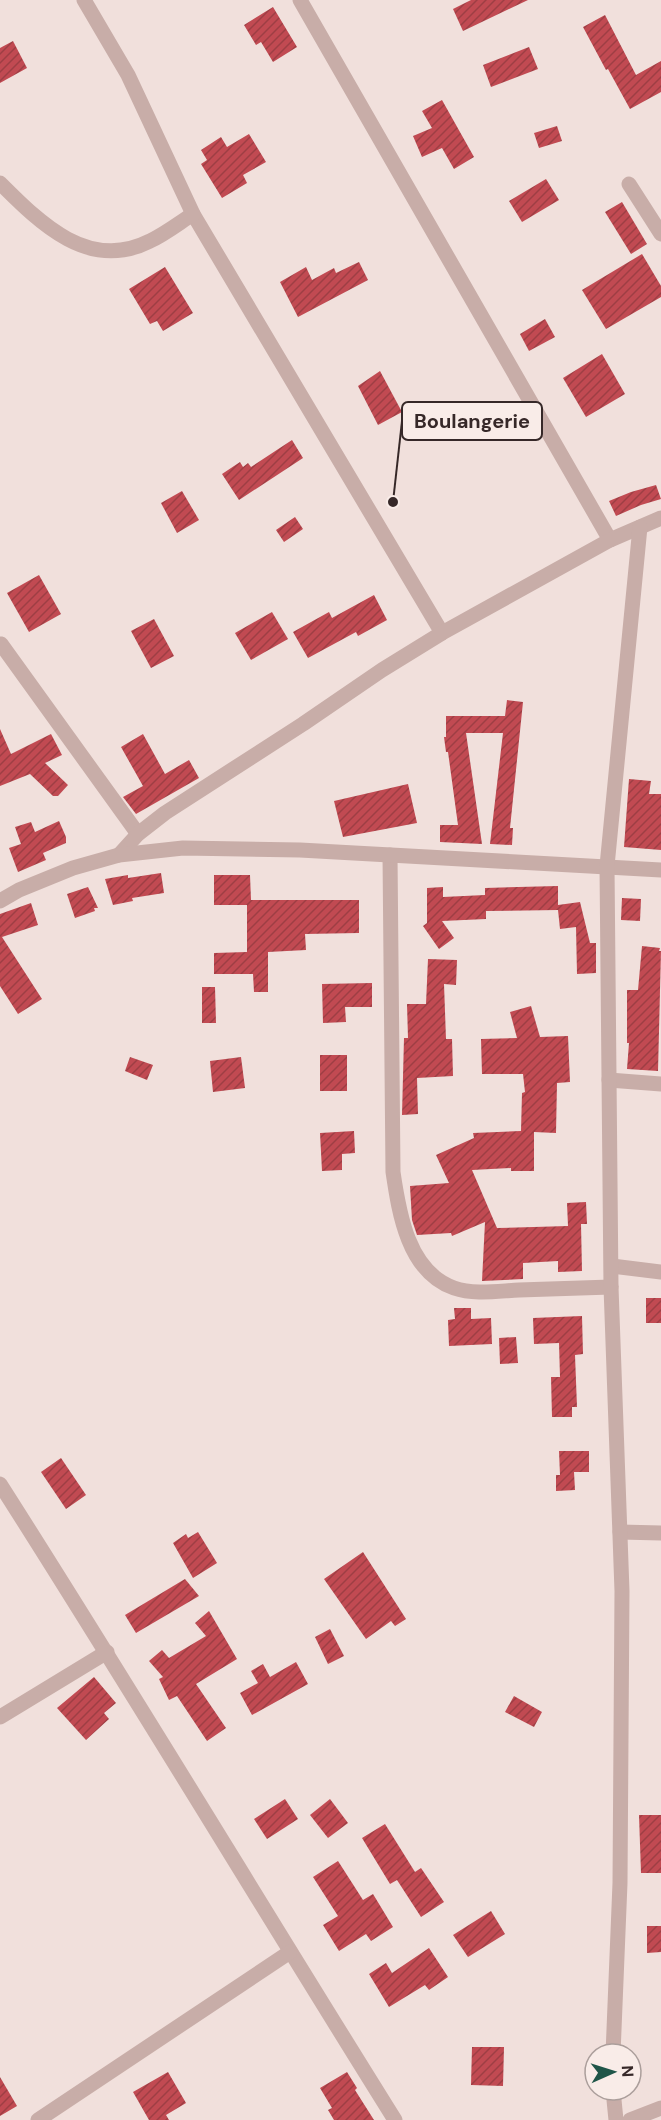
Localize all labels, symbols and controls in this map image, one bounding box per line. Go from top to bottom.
callout: Boulangerie [402,402,542,440]
text: Boulangerie [414,408,530,434]
north arrow [583,2042,643,2102]
text: N [617,2065,638,2078]

